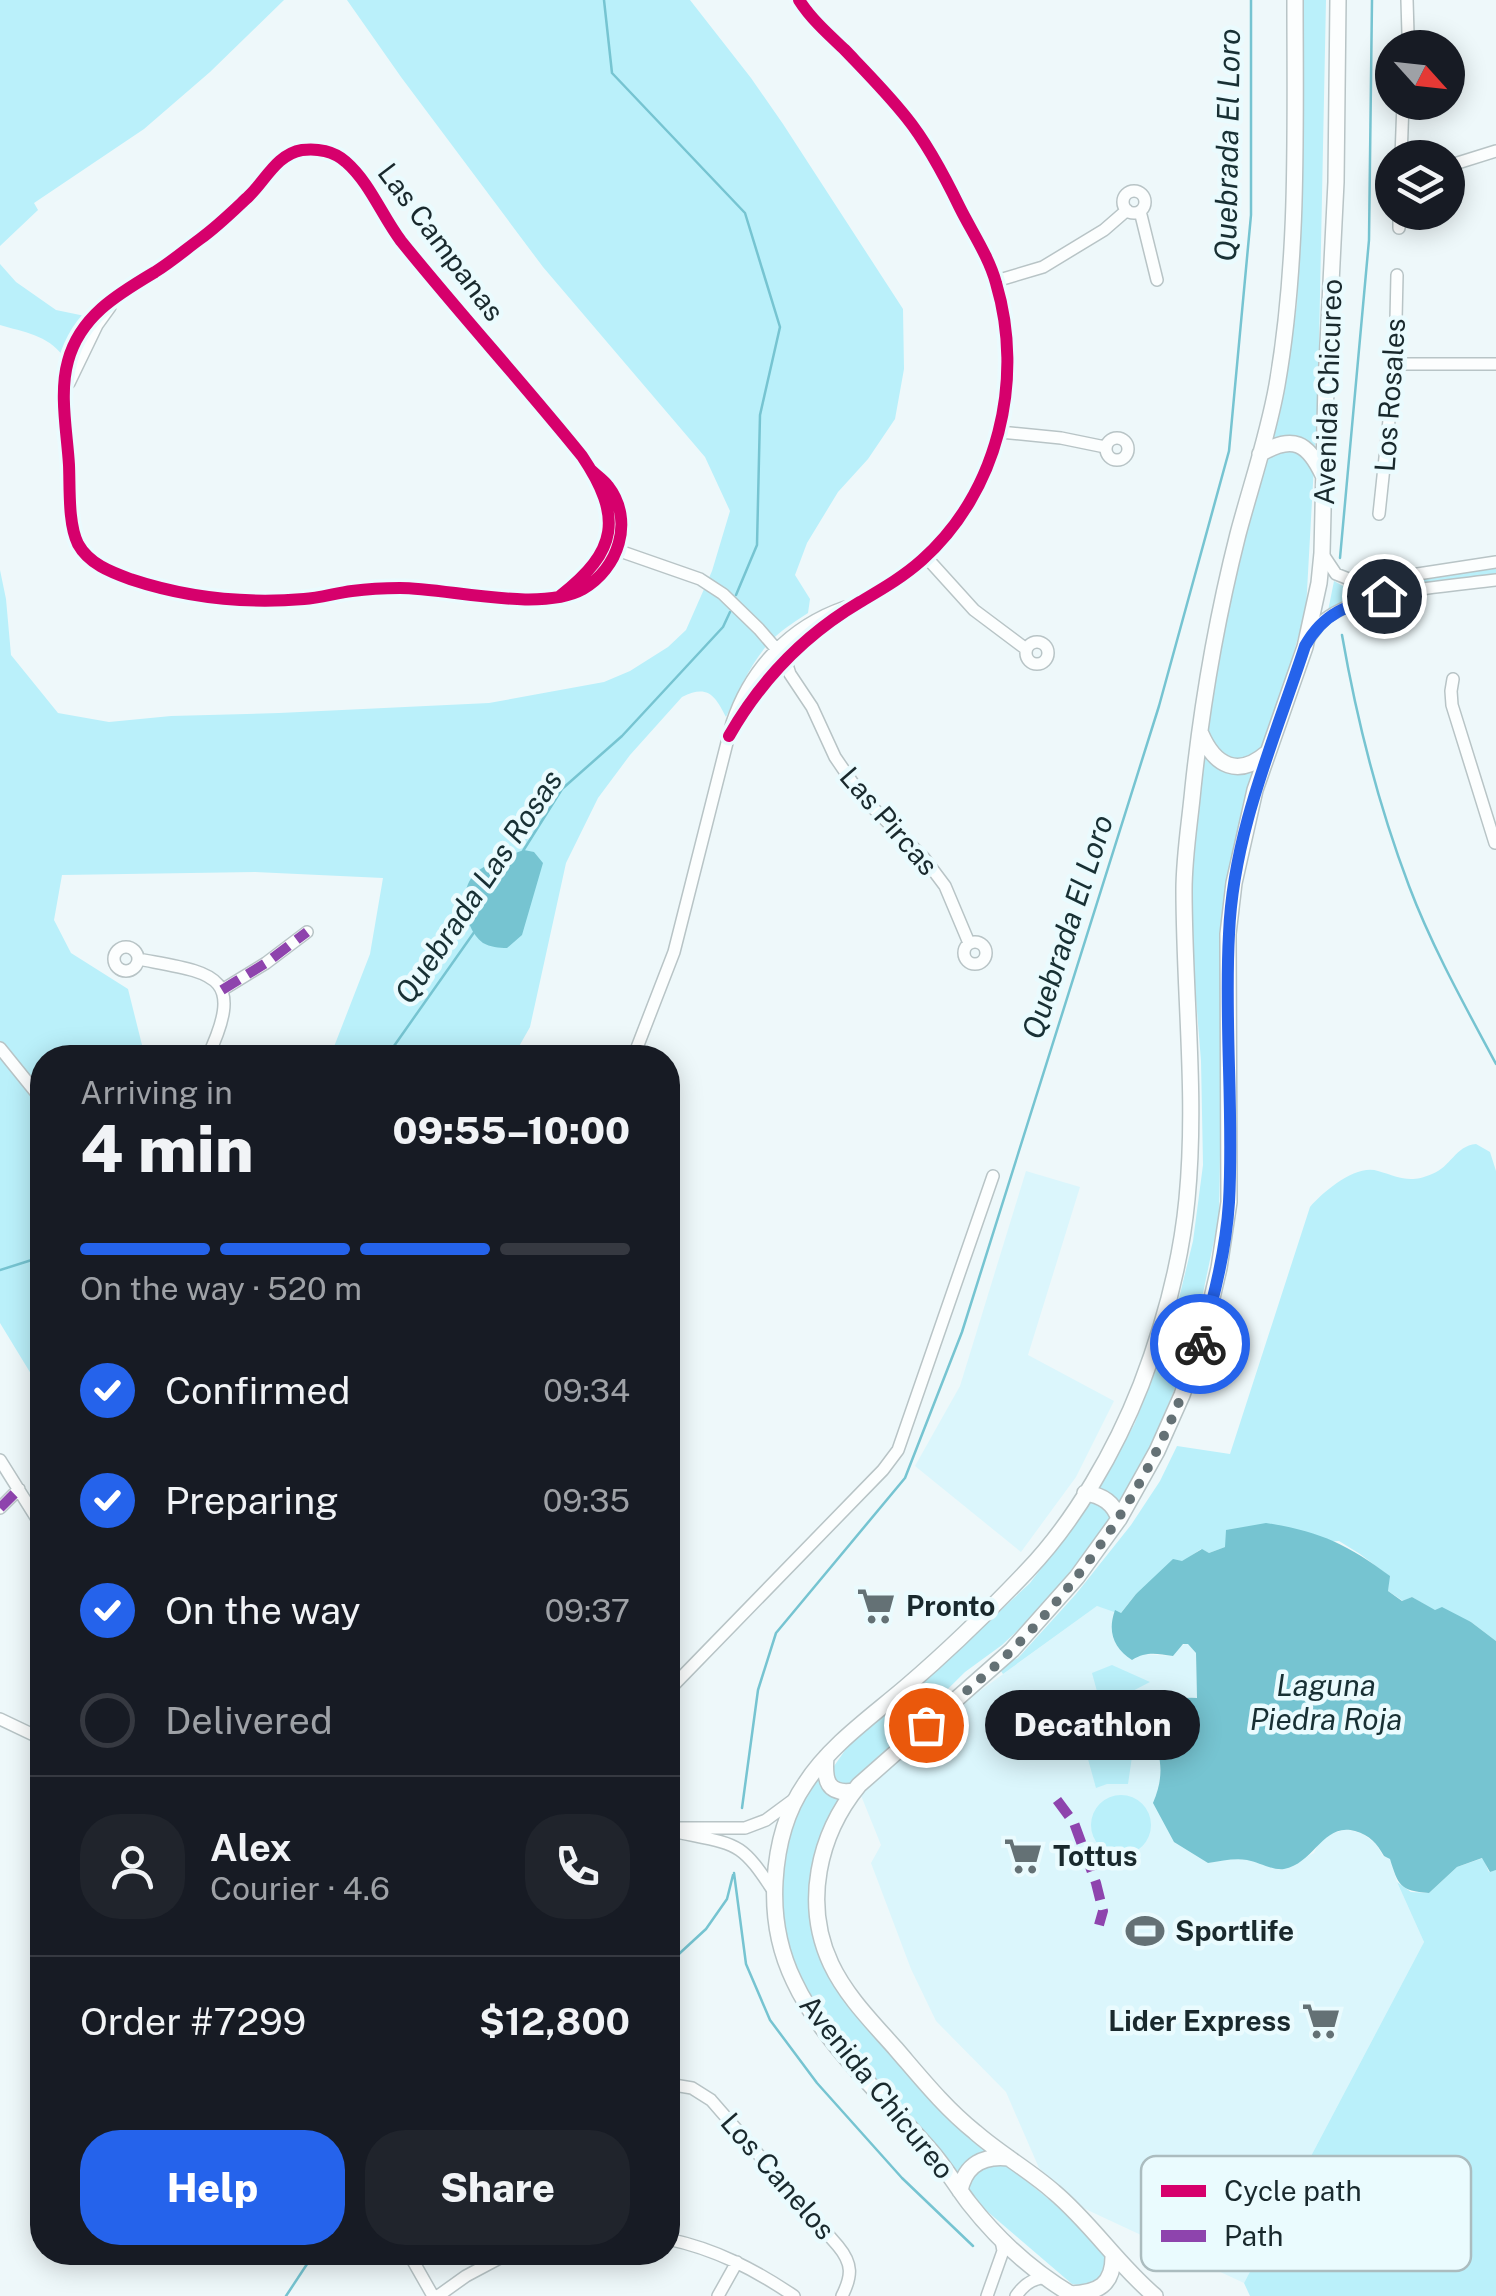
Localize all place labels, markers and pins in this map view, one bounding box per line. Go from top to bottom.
pin [1342,554,1427,639]
supermarket icon: Pronto [855,1585,897,1627]
place label: Pronto [906,1589,995,1622]
pin [884,1683,969,1768]
callout: Decathlon [986,1690,1201,1760]
supermarket icon: Tottus [1002,1835,1044,1877]
place label: Tottus [1053,1839,1137,1872]
sports icon: Sportlife [1124,1910,1166,1952]
place label: Sportlife [1175,1914,1294,1947]
supermarket icon: Lider Express [1300,2000,1342,2042]
place label: Lider Express [1108,2004,1291,2037]

